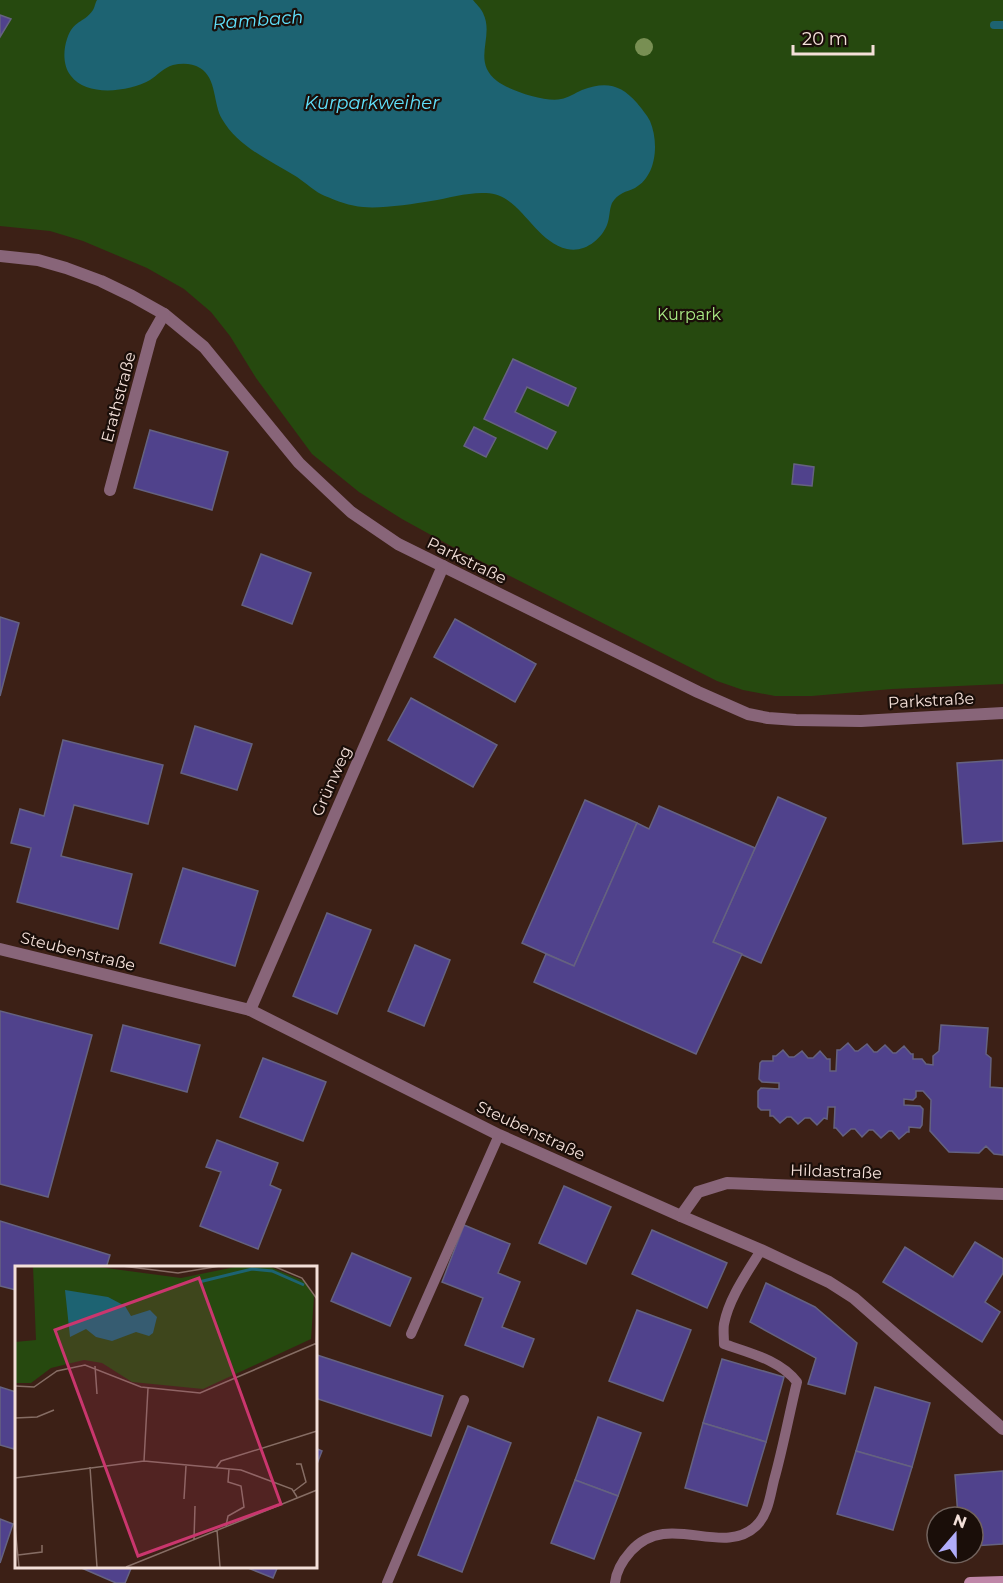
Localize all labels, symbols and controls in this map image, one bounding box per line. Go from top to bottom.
water label: Rambach [212,6,304,34]
scale bar [793,18,872,56]
text: 20 m [802,28,848,50]
water label: Kurparkweiher [305,92,440,114]
park label: Kurpark [657,305,722,324]
street label: Erathstraße [97,350,140,445]
street label: Parkstraße [424,533,510,588]
street label: Parkstraße [888,689,975,712]
street label: Grünweg [308,743,355,819]
street label: Steubenstraße [19,928,137,975]
street label: Steubenstraße [473,1097,588,1164]
street label: Hildastraße [790,1160,882,1183]
inset map [15,1266,316,1568]
north arrow [925,1505,985,1565]
text: N [951,1510,969,1533]

